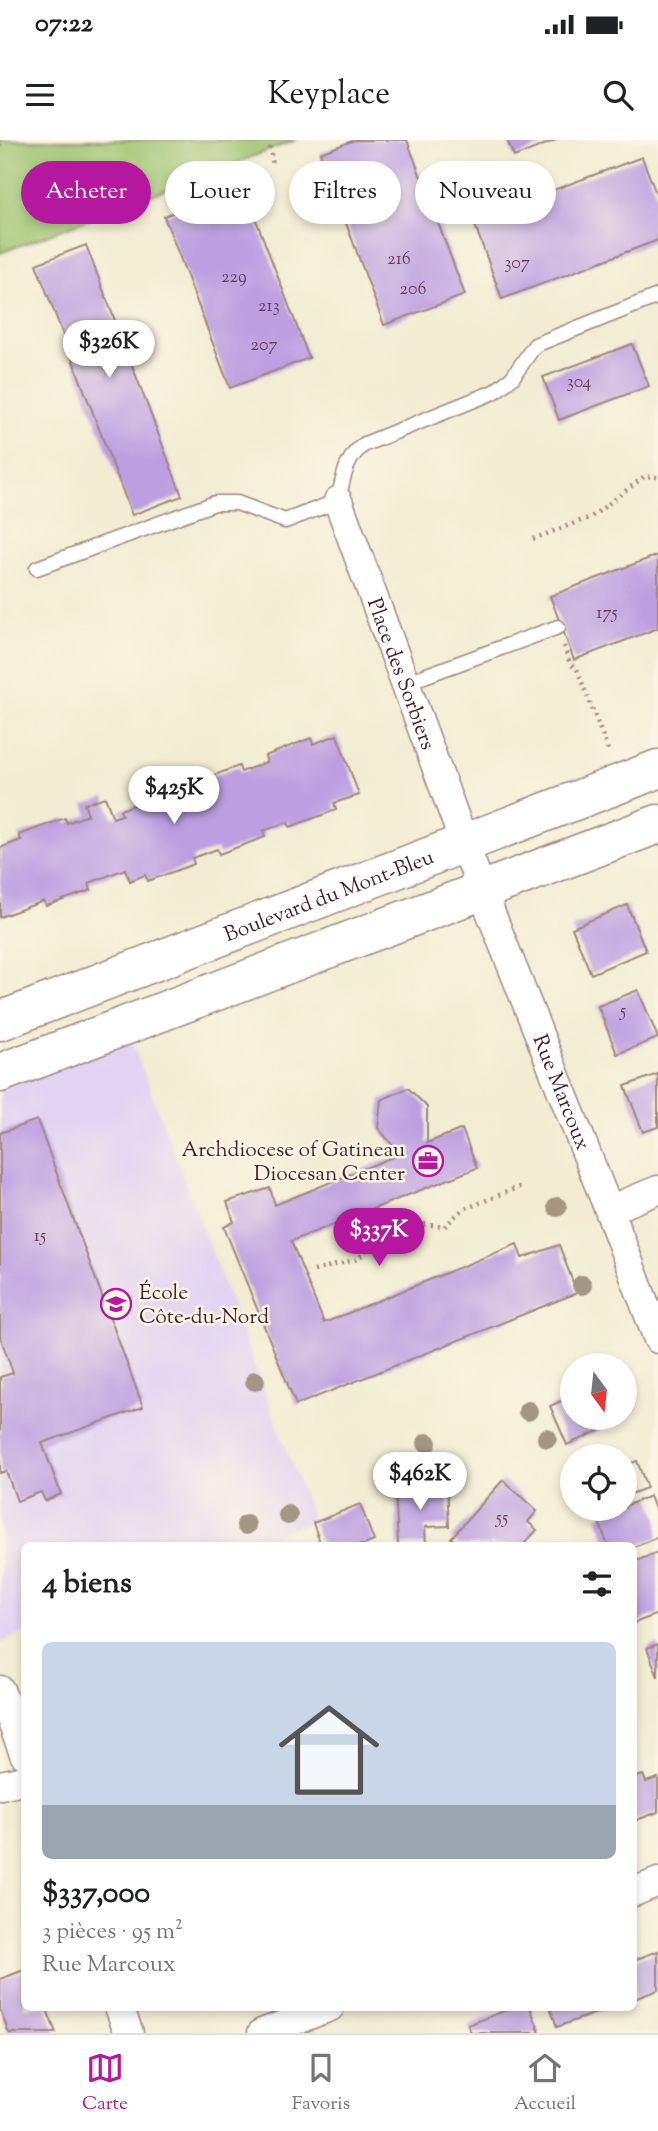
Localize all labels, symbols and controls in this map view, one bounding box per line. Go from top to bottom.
text: 07:22 [35,6,93,43]
text: Keyplace [268,72,390,118]
icon: menu [21,76,59,114]
icon: search [599,76,637,114]
chip: Acheter [21,161,151,224]
chip: Louer [165,161,275,224]
chip: Filtres [289,161,401,224]
chip: Nouveau [415,161,556,224]
house number: 216 [387,247,411,273]
house number: 307 [504,251,530,277]
house number: 229 [221,265,247,291]
house number: 206 [400,277,426,303]
house number: 213 [258,294,280,320]
pin: $326K [60,320,158,380]
text: $326K [79,326,139,359]
house number: 207 [251,333,277,359]
house number: 304 [567,370,591,396]
street label: Place des Sorbiers [358,594,442,755]
house number: 175 [596,601,618,627]
pin: $425K [125,766,223,826]
text: $425K [144,772,204,805]
street label: Boulevard du Mont-Bleu [220,843,439,951]
house number: 5 [619,999,626,1025]
street label: Rue Marcoux [524,1030,597,1155]
place label: Archdiocese of Gatineau Diocesan Center [182,1136,405,1190]
office icon: Archdiocese of Gatineau Diocesan Center [411,1144,445,1178]
pin: $337K [330,1208,428,1268]
text: $337K [349,1214,409,1247]
house number: 15 [34,1224,46,1250]
place label: École Côte-du-Nord [139,1279,269,1333]
school or university icon: École Côte-du-Nord [99,1287,133,1321]
north arrow [560,1353,637,1430]
map controls [560,1353,637,1521]
button: locate [560,1444,637,1521]
pin: $462K [371,1452,469,1512]
text: $462K [389,1458,451,1491]
house number: 55 [495,1506,508,1532]
text: 4 biens [42,1563,132,1606]
icon: filters [578,1565,616,1603]
icon: home [266,1687,392,1813]
text: $337,000 [42,1873,150,1916]
text: 3 pièces · 95 m² [42,1916,183,1949]
text: Rue Marcoux [42,1949,176,1982]
tab: Carte [82,2049,128,2118]
tab: Favoris [292,2049,350,2118]
tab: Accueil [514,2049,576,2118]

